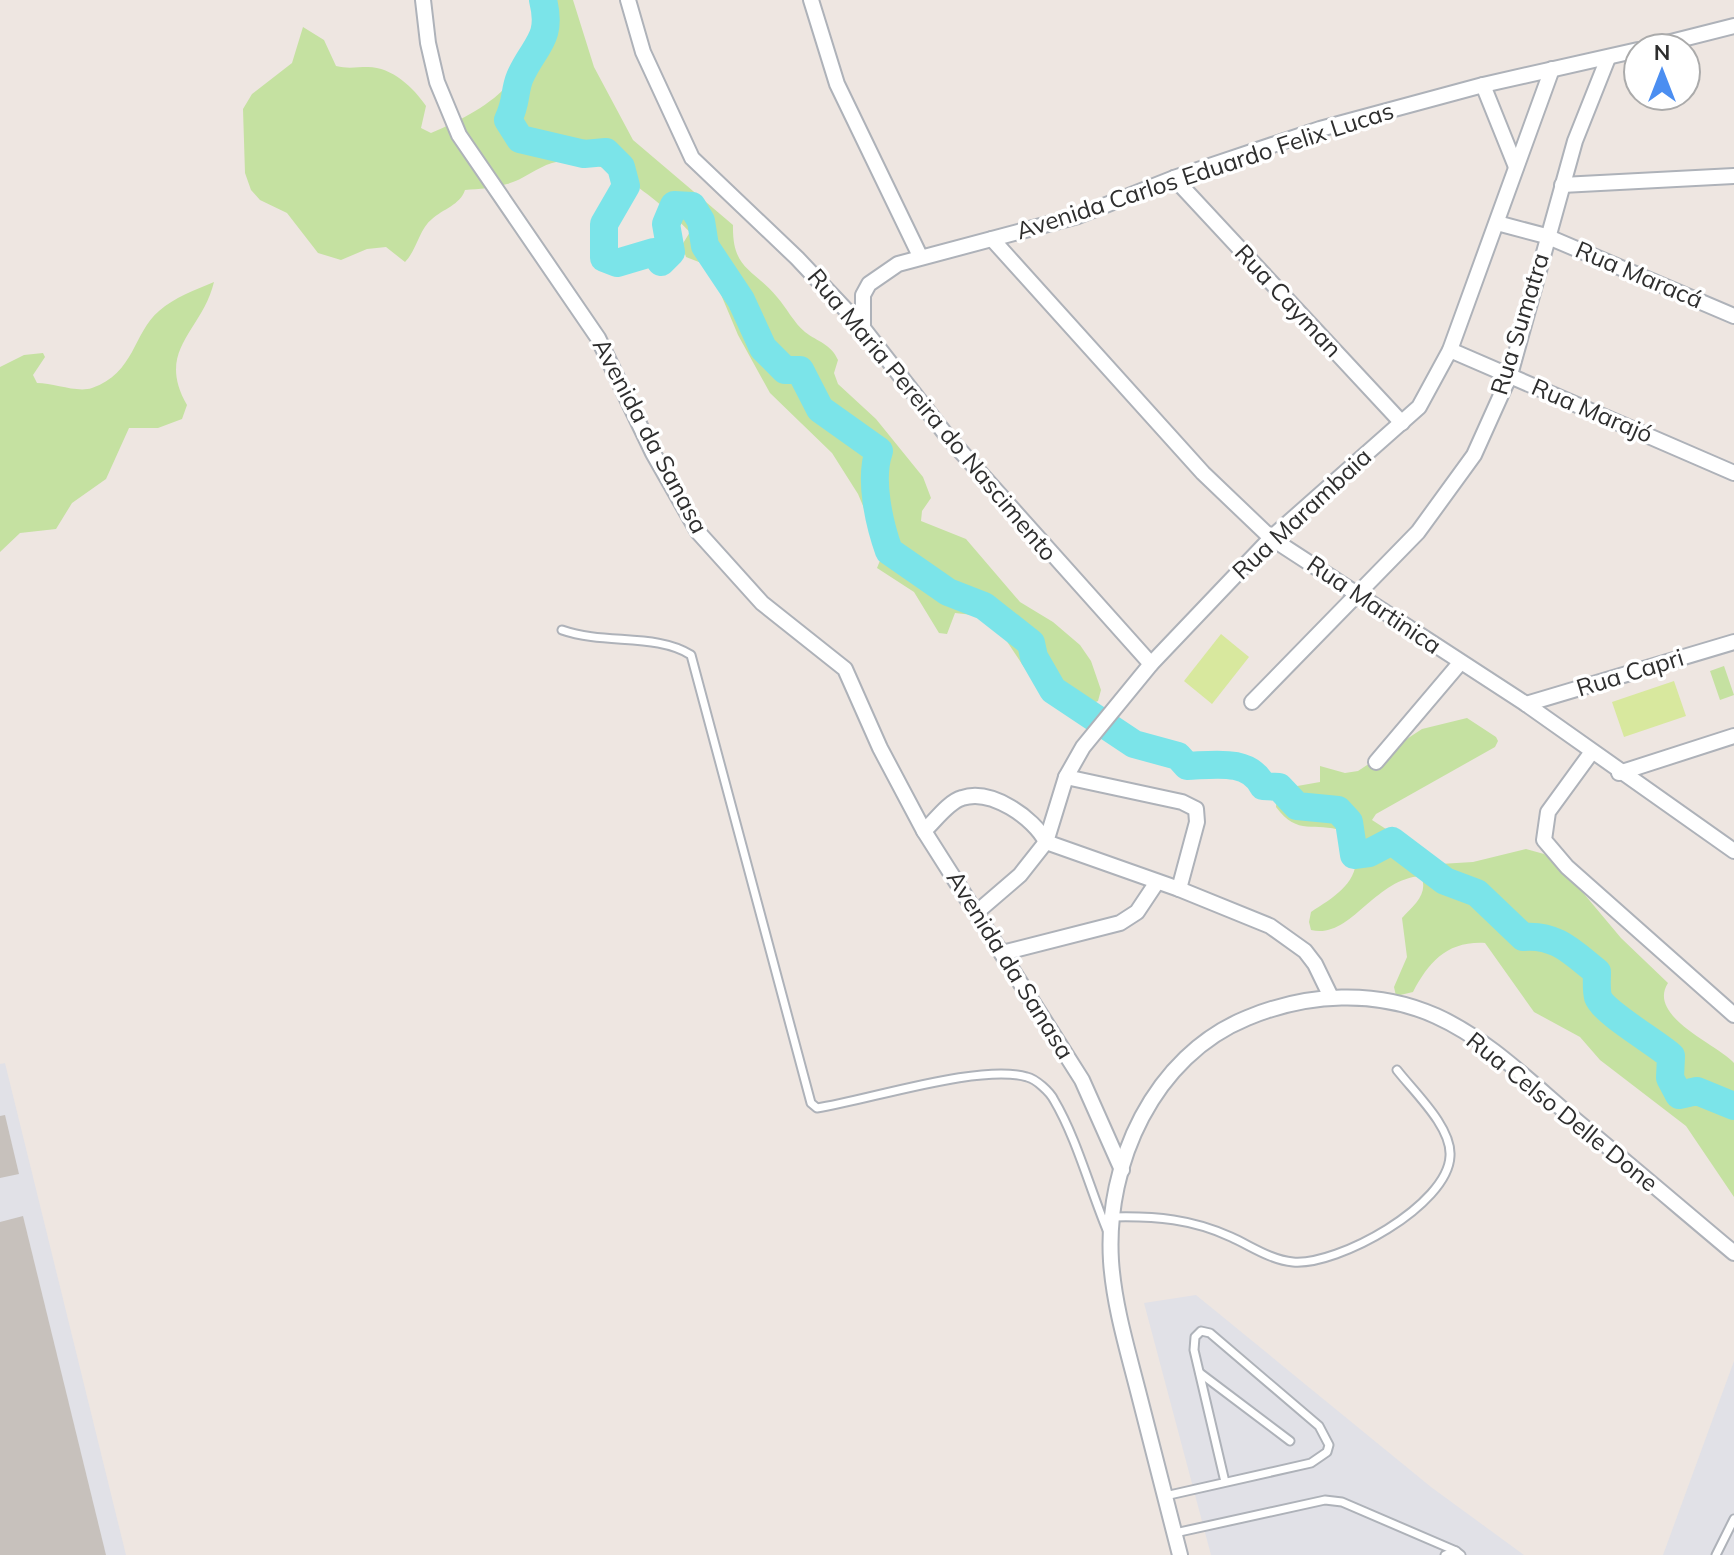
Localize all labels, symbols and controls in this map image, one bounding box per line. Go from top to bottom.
north arrow [1622,32,1702,112]
text: N [1654,38,1670,66]
street label: Avenida Carlos Eduardo Felix Lucas [1012,95,1397,245]
street label: Rua Maracá [1571,234,1708,314]
street label: Rua Cayman [1229,238,1349,363]
street label: Rua Sumatra [1483,249,1555,398]
street label: Rua Maria Pereira do Nascimento [802,262,1064,567]
street label: Avenida da Sanasa [587,333,715,538]
street label: Rua Marajó [1527,371,1657,449]
street label: Rua Marambaia [1226,441,1377,585]
street label: Rua Martinica [1302,548,1447,660]
street label: Rua Capri [1573,642,1687,703]
street label: Avenida da Sanasa [941,865,1081,1064]
street label: Rua Celso Delle Done [1461,1025,1664,1198]

